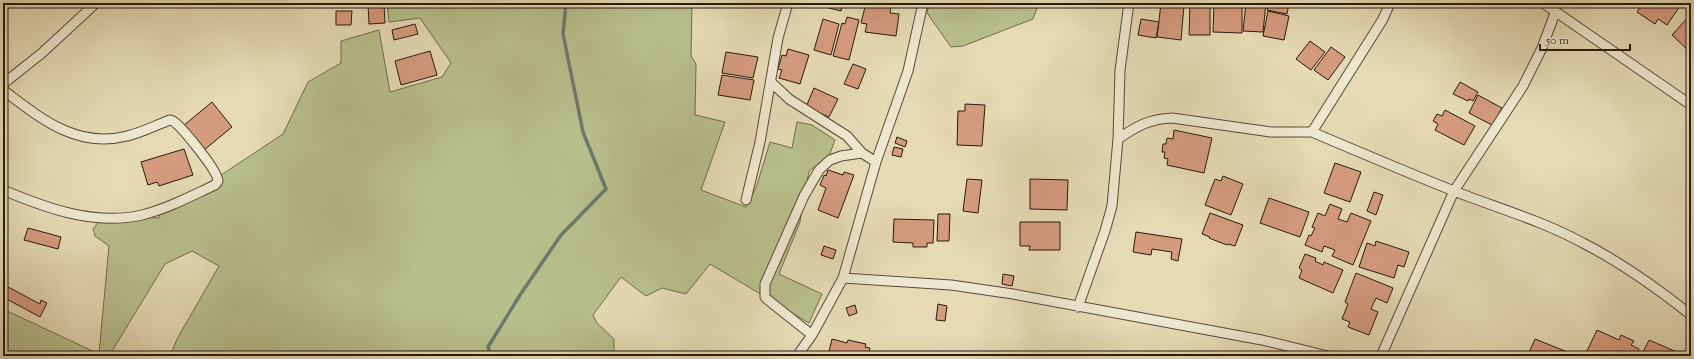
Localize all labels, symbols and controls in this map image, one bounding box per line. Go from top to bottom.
scale bar [1540,26,1630,52]
text: 50 m [1545,32,1569,50]

